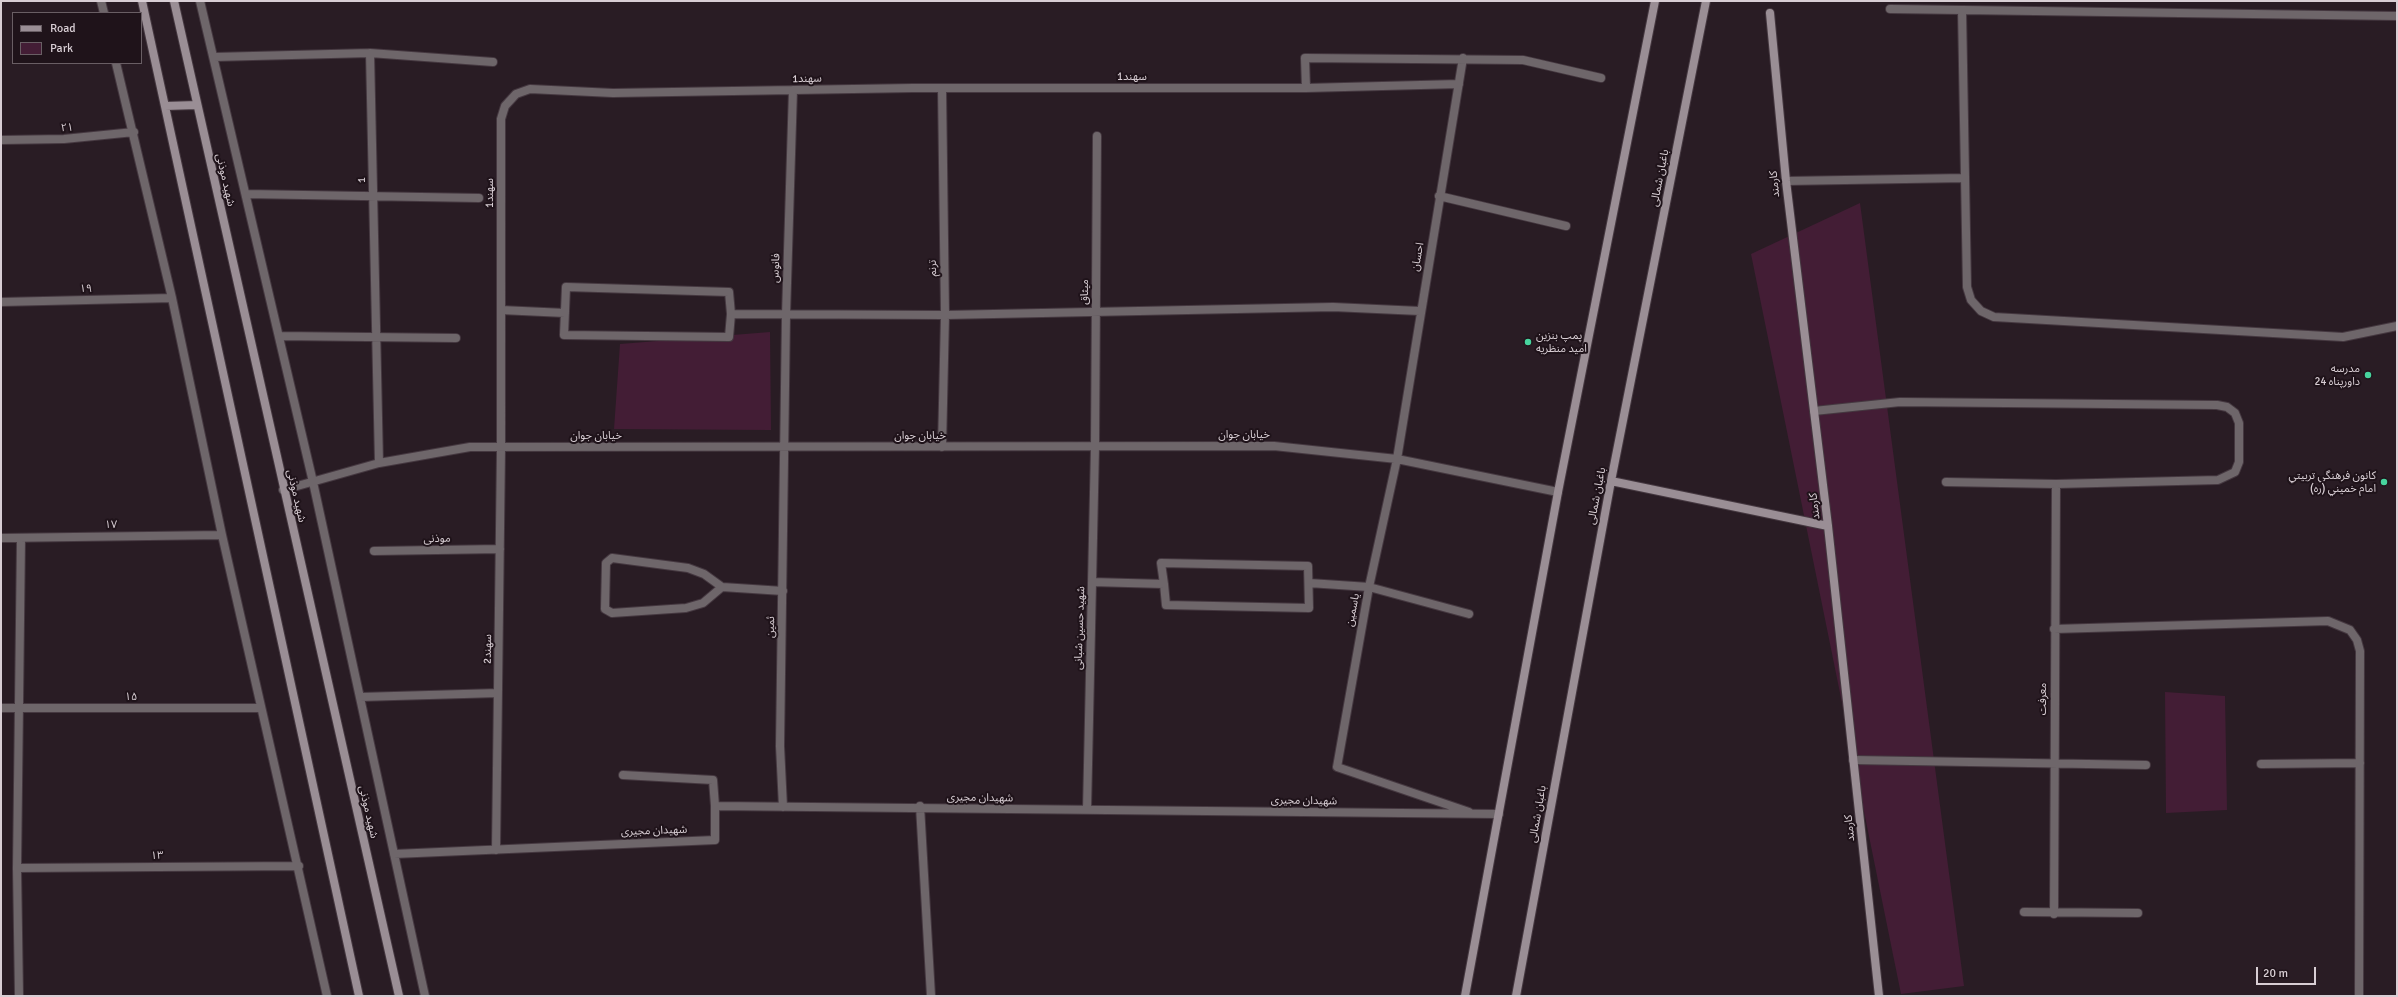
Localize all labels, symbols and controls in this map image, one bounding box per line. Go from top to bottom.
legend [12,12,142,64]
text: Road [50,21,76,36]
text: Park [50,41,73,56]
street label: 1سهند [1117,70,1147,84]
street label: 1سهند [792,72,822,86]
street label: ۲۱ [60,121,74,135]
street label: باغبان شمالی [1648,148,1672,208]
street label: شهید موذنی [213,152,237,208]
street label: کارمند [1767,170,1783,198]
street label: 1 [355,177,369,183]
street label: 1سهند [483,178,497,208]
street label: احسان [1409,241,1427,273]
street label: فانوس [769,253,783,283]
street label: ترنم [926,260,940,276]
street label: میثاق [1078,279,1092,305]
street label: ۱۹ [79,282,93,296]
place label: پمپ بنزین امید منظریه [1536,329,1587,355]
marker: پمپ بنزین امید منظریه [1523,337,1533,347]
place label: مدرسه داورپناه 24 [2314,362,2360,388]
marker: مدرسه داورپناه 24 [2363,370,2373,380]
street label: خیابان جوان [1218,428,1270,442]
street label: خیابان جوان [570,429,622,443]
street label: خیابان جوان [894,429,946,443]
street label: باغبان شمالی [1585,466,1609,526]
street label: شهید موذنی [284,468,308,524]
place label: كانون فرهنگي تربيتي امام خميني (ره) [2289,469,2376,495]
marker: كانون فرهنگي تربيتي امام خميني (ره) [2379,477,2389,487]
street label: کارمند [1807,492,1823,520]
street label: ۱۷ [105,518,117,532]
street label: موذنی [423,532,451,546]
street label: شهید حسین شبانی [1072,586,1088,670]
street label: یاسمین [1343,592,1363,628]
street label: ثمین [764,616,778,638]
street label: 2سهند [481,634,495,664]
street label: معرفت [2036,683,2050,715]
street label: ۱۵ [125,690,137,704]
street label: شهید موذنی [356,784,380,840]
street label: باغبان شمالی [1526,784,1550,844]
street label: شهیدان مجیری [947,791,1013,805]
street label: شهیدان مجیری [1271,794,1337,808]
street label: کارمند [1842,814,1858,842]
street label: شهیدان مجیری [621,823,687,839]
street label: ۱۳ [151,849,163,863]
scale bar [2258,959,2318,985]
text: 20 m [2263,966,2288,981]

